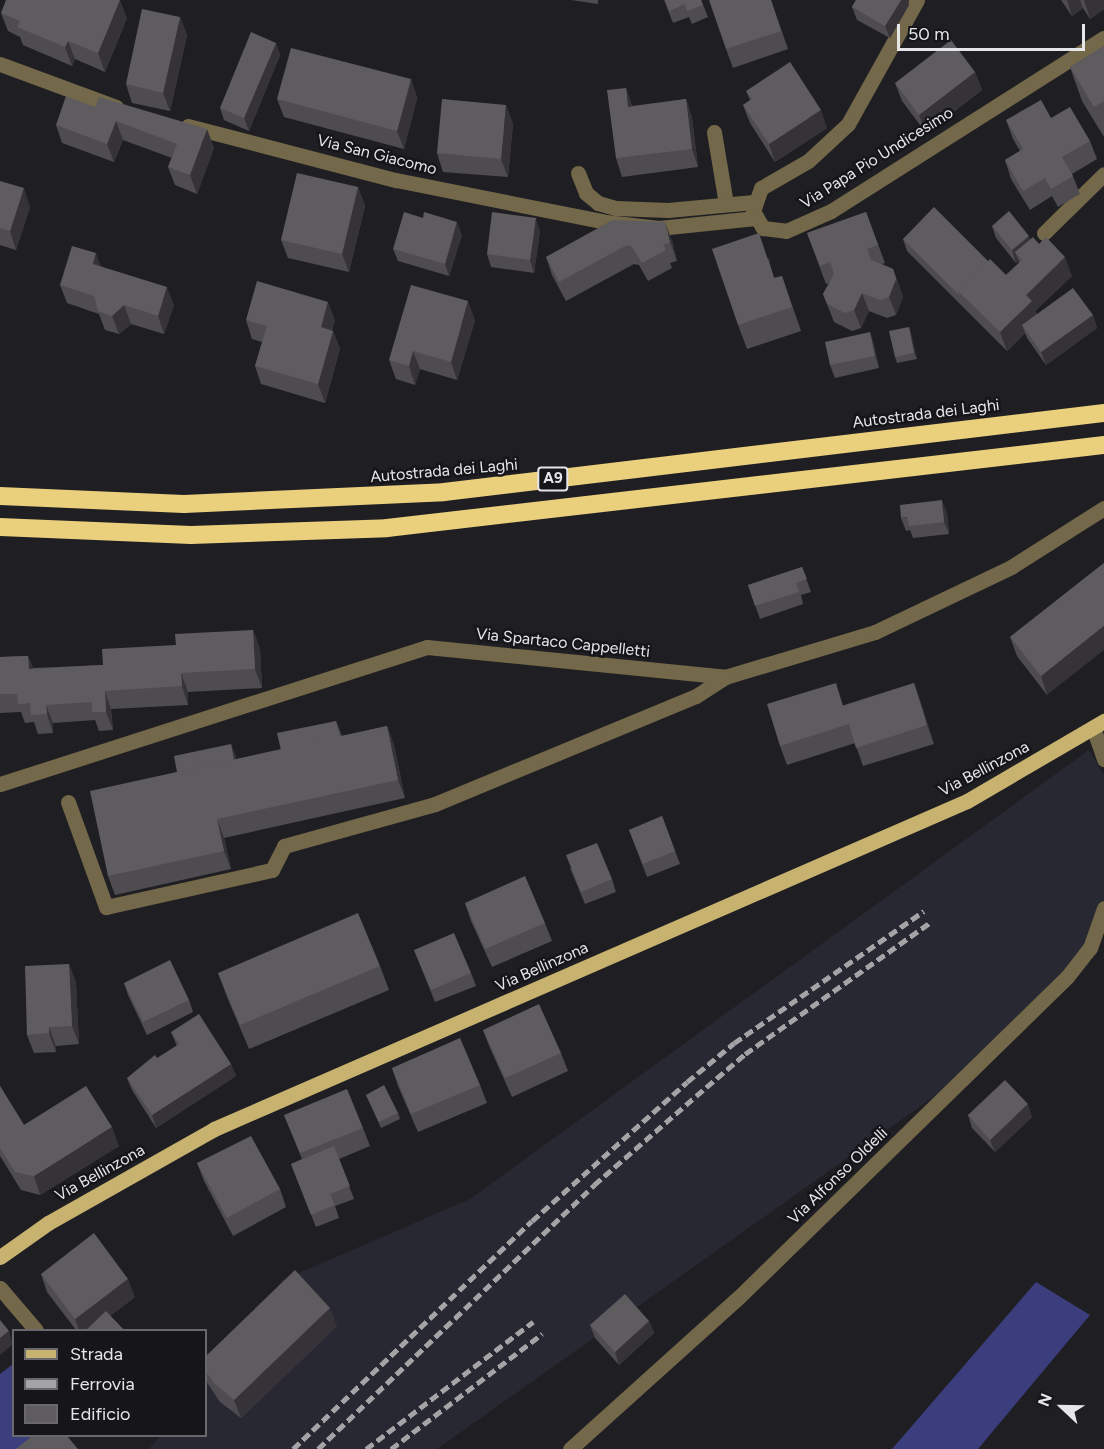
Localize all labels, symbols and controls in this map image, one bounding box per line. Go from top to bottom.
scale bar [900,12,1088,50]
text: 50 m [908,23,950,45]
street label: Via Papa Pio Undicesimo [797,103,957,213]
street label: Via San Giacomo [315,131,439,179]
street label: Autostrada dei Laghi [851,395,1001,433]
street label: Autostrada dei Laghi [369,455,519,487]
road number: A9 [536,467,570,491]
street label: Via Spartaco Cappelletti [475,624,651,662]
street label: Via Bellinzona [936,737,1032,801]
street label: Via Bellinzona [493,938,591,996]
street label: Via Alfonso Oldelli [784,1124,892,1228]
street label: Via Bellinzona [52,1141,148,1205]
legend [12,1329,207,1437]
text: Strada [70,1343,123,1365]
text: Ferrovia [70,1373,135,1395]
north arrow [1032,1377,1092,1437]
text: N [1034,1391,1056,1409]
text: Edificio [70,1403,131,1425]

